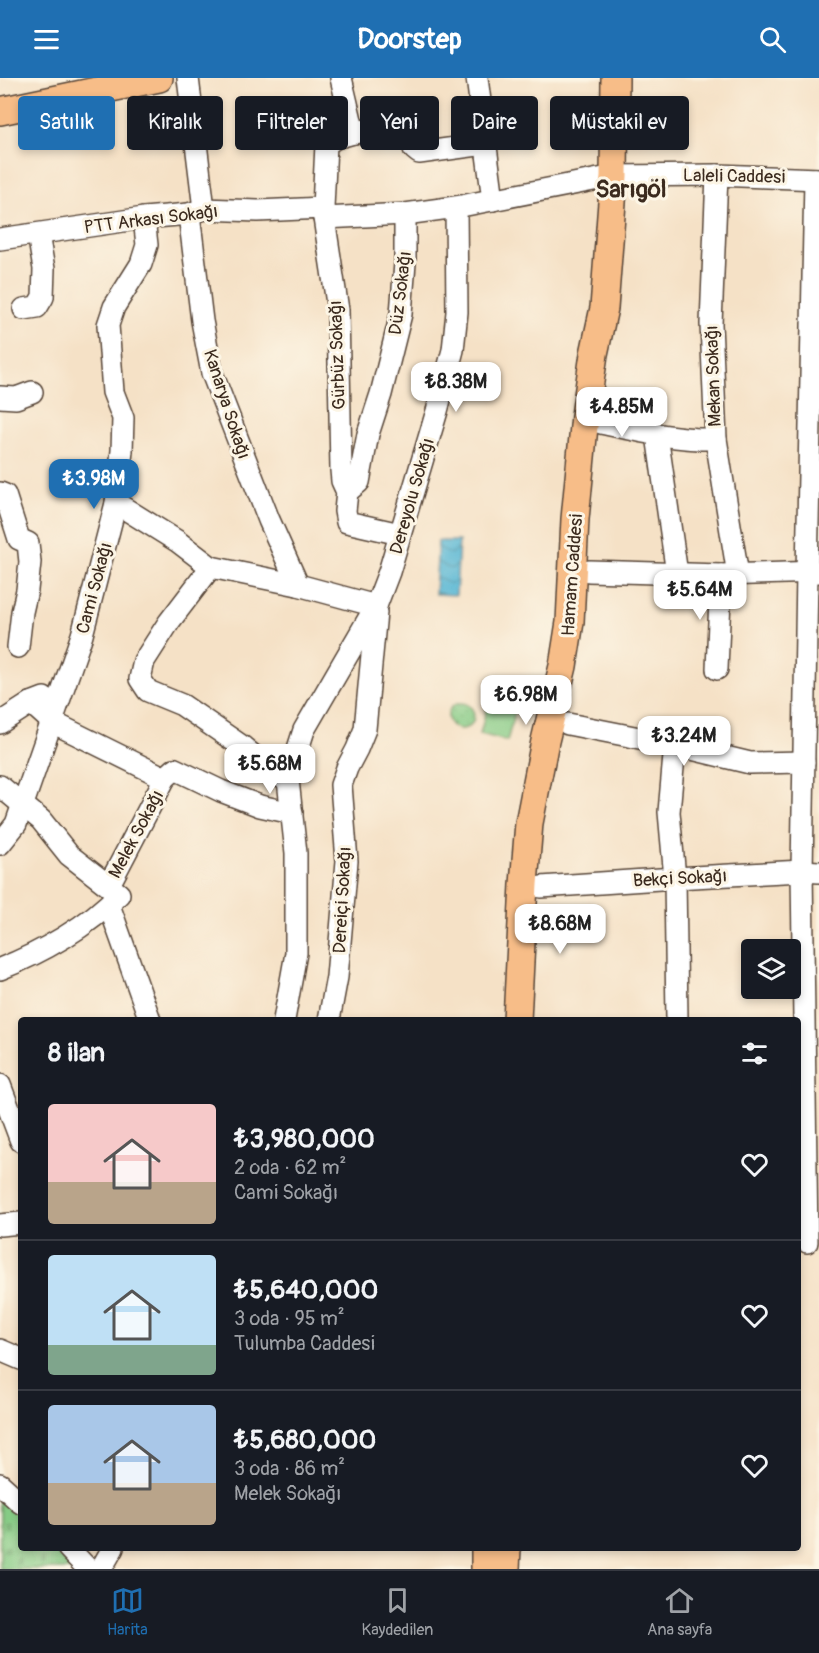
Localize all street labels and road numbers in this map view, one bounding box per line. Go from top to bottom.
street label: Laleli Caddesi [683,164,785,189]
street label: PTT Arkası Sokağı [83,200,219,239]
street label: Düz Sokağı [384,250,417,336]
street label: Gürbüz Sokağı [324,300,351,410]
street label: Mekan Sokağı [700,325,727,427]
street label: Kanarya Sokağı [198,346,255,462]
street label: Dereyolu Sokağı [385,435,440,557]
street label: Hamam Caddesi [557,513,588,637]
street label: Cami Sokağı [71,540,118,636]
street label: Melek Sokağı [104,786,169,882]
street label: Dereiçi Sokağı [328,846,357,954]
street label: Bekçi Sokağı [632,865,728,892]

